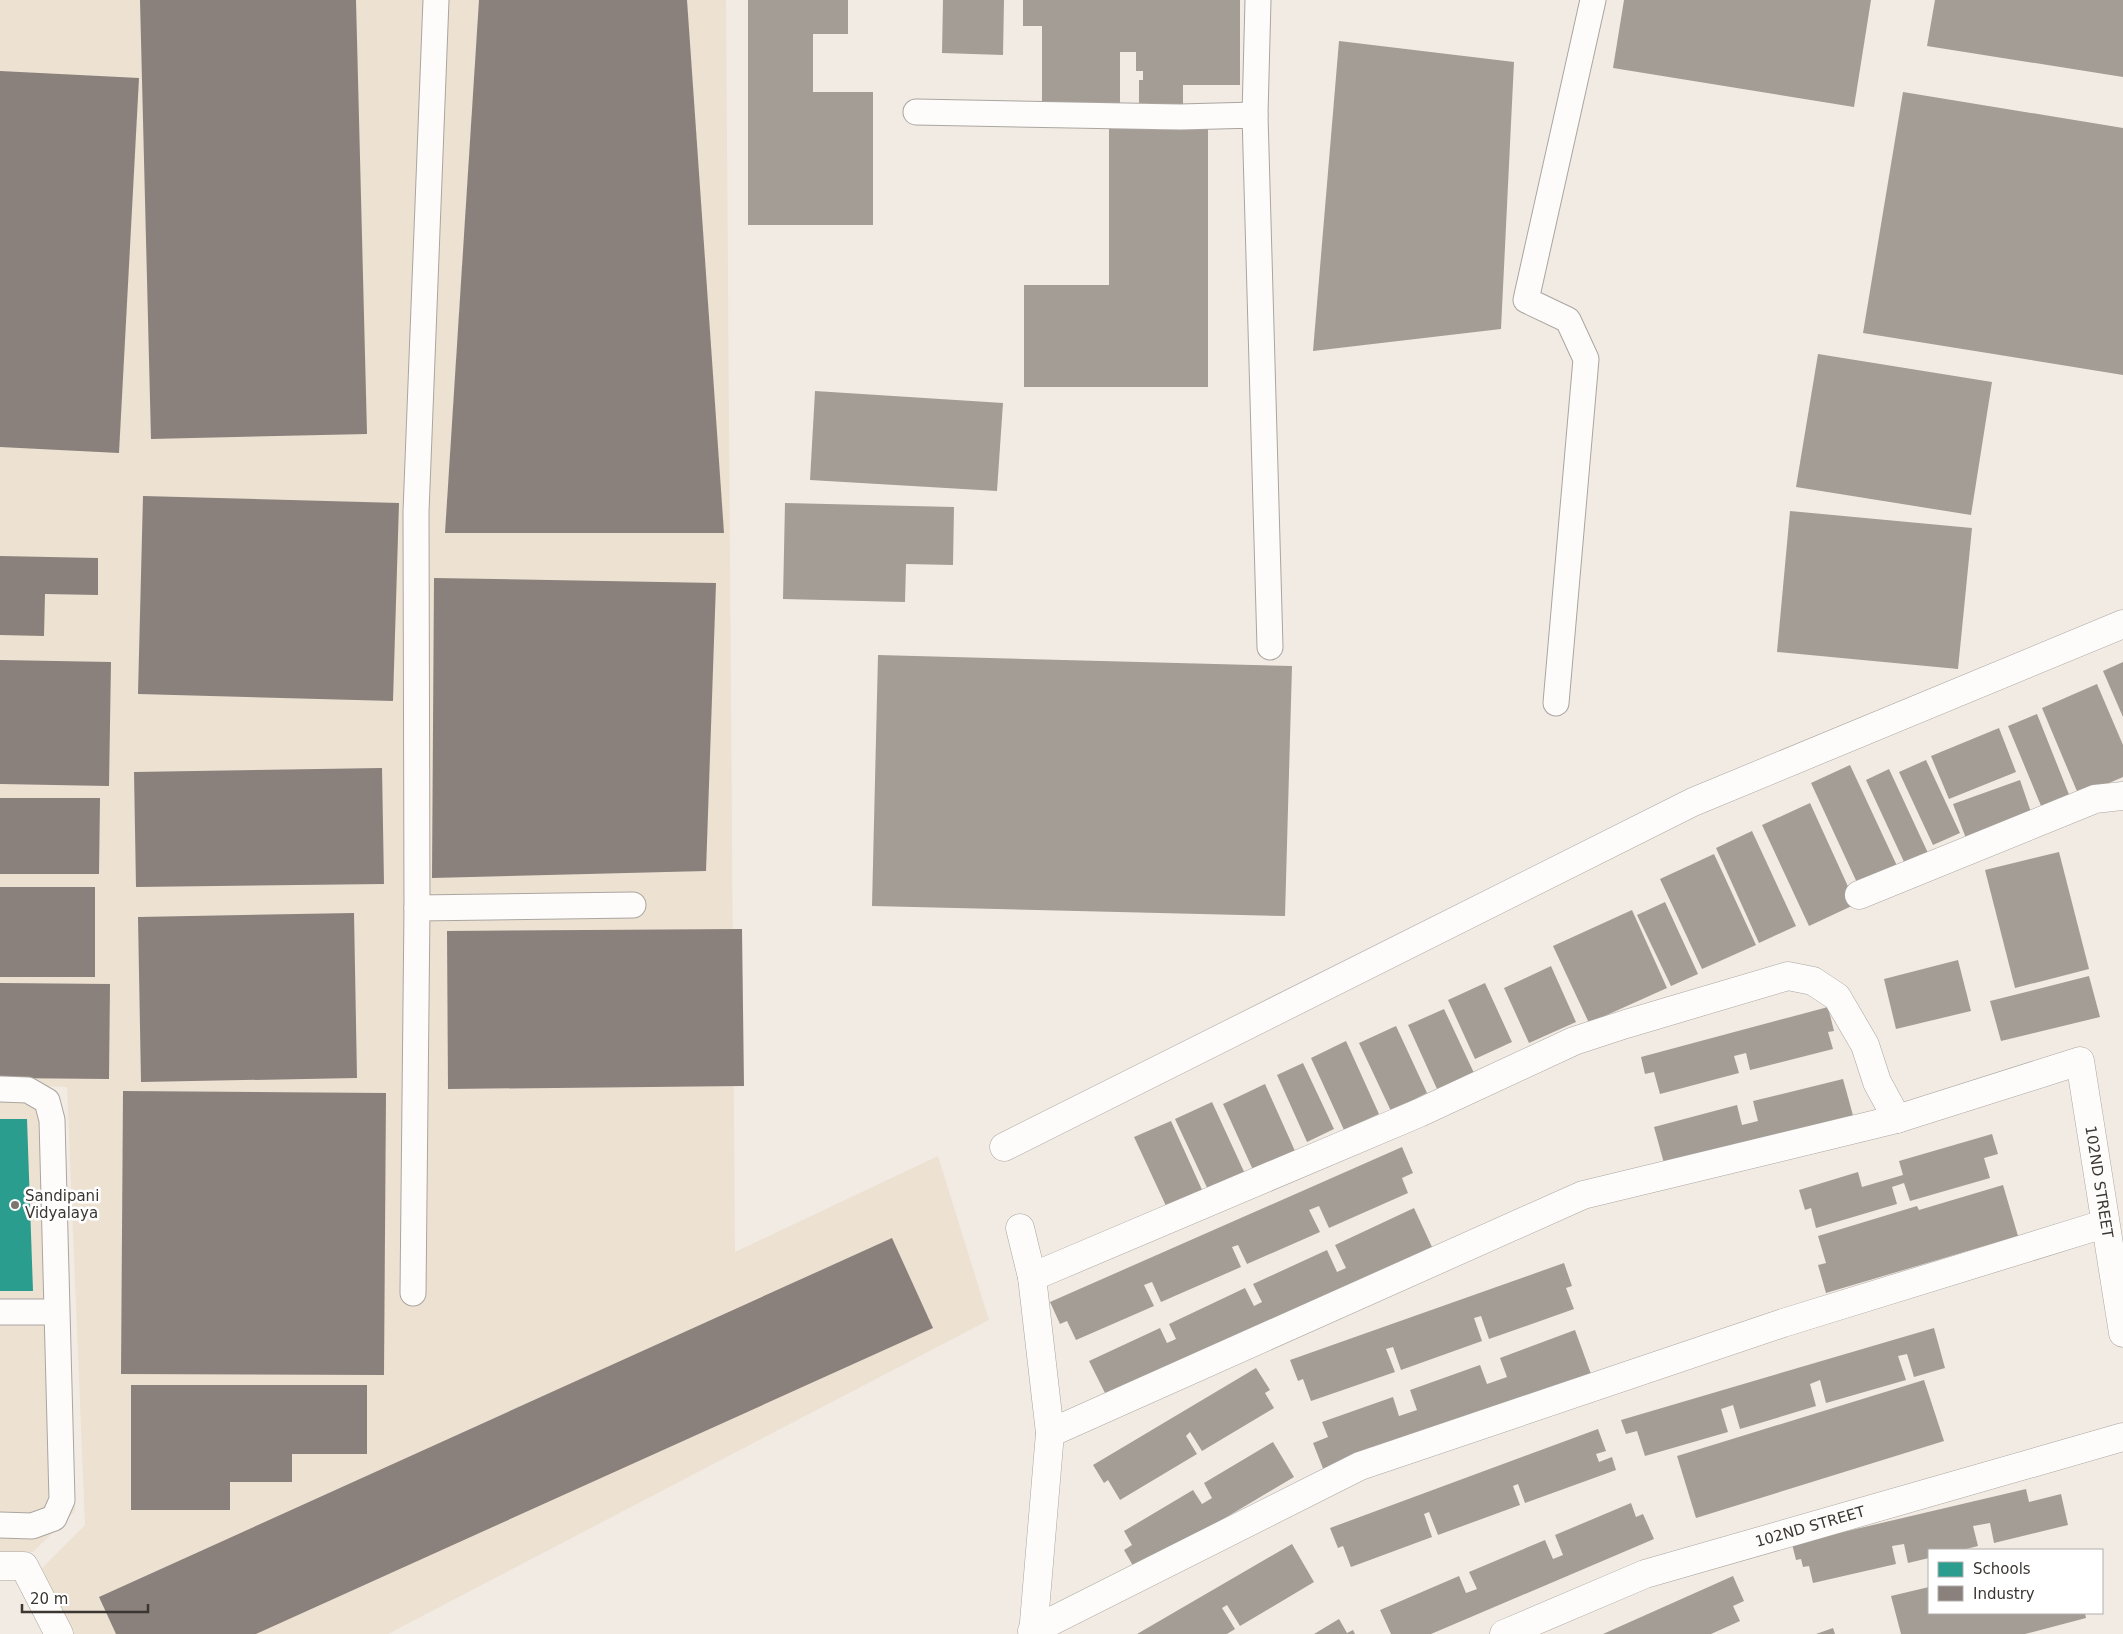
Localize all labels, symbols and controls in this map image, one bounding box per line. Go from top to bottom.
street label: 102ND STREET [2081,1124,2117,1240]
place label: Sandipani Vidyalaya [25,1187,99,1222]
marker: Sandipani Vidyalaya [9,1199,21,1211]
street label: 102ND STREET [1753,1502,1868,1551]
legend [1928,1549,2103,1614]
text: Schools [1973,1560,2031,1578]
scale bar [22,1582,149,1614]
text: Industry [1973,1585,2035,1603]
text: 20 m [30,1590,68,1608]

